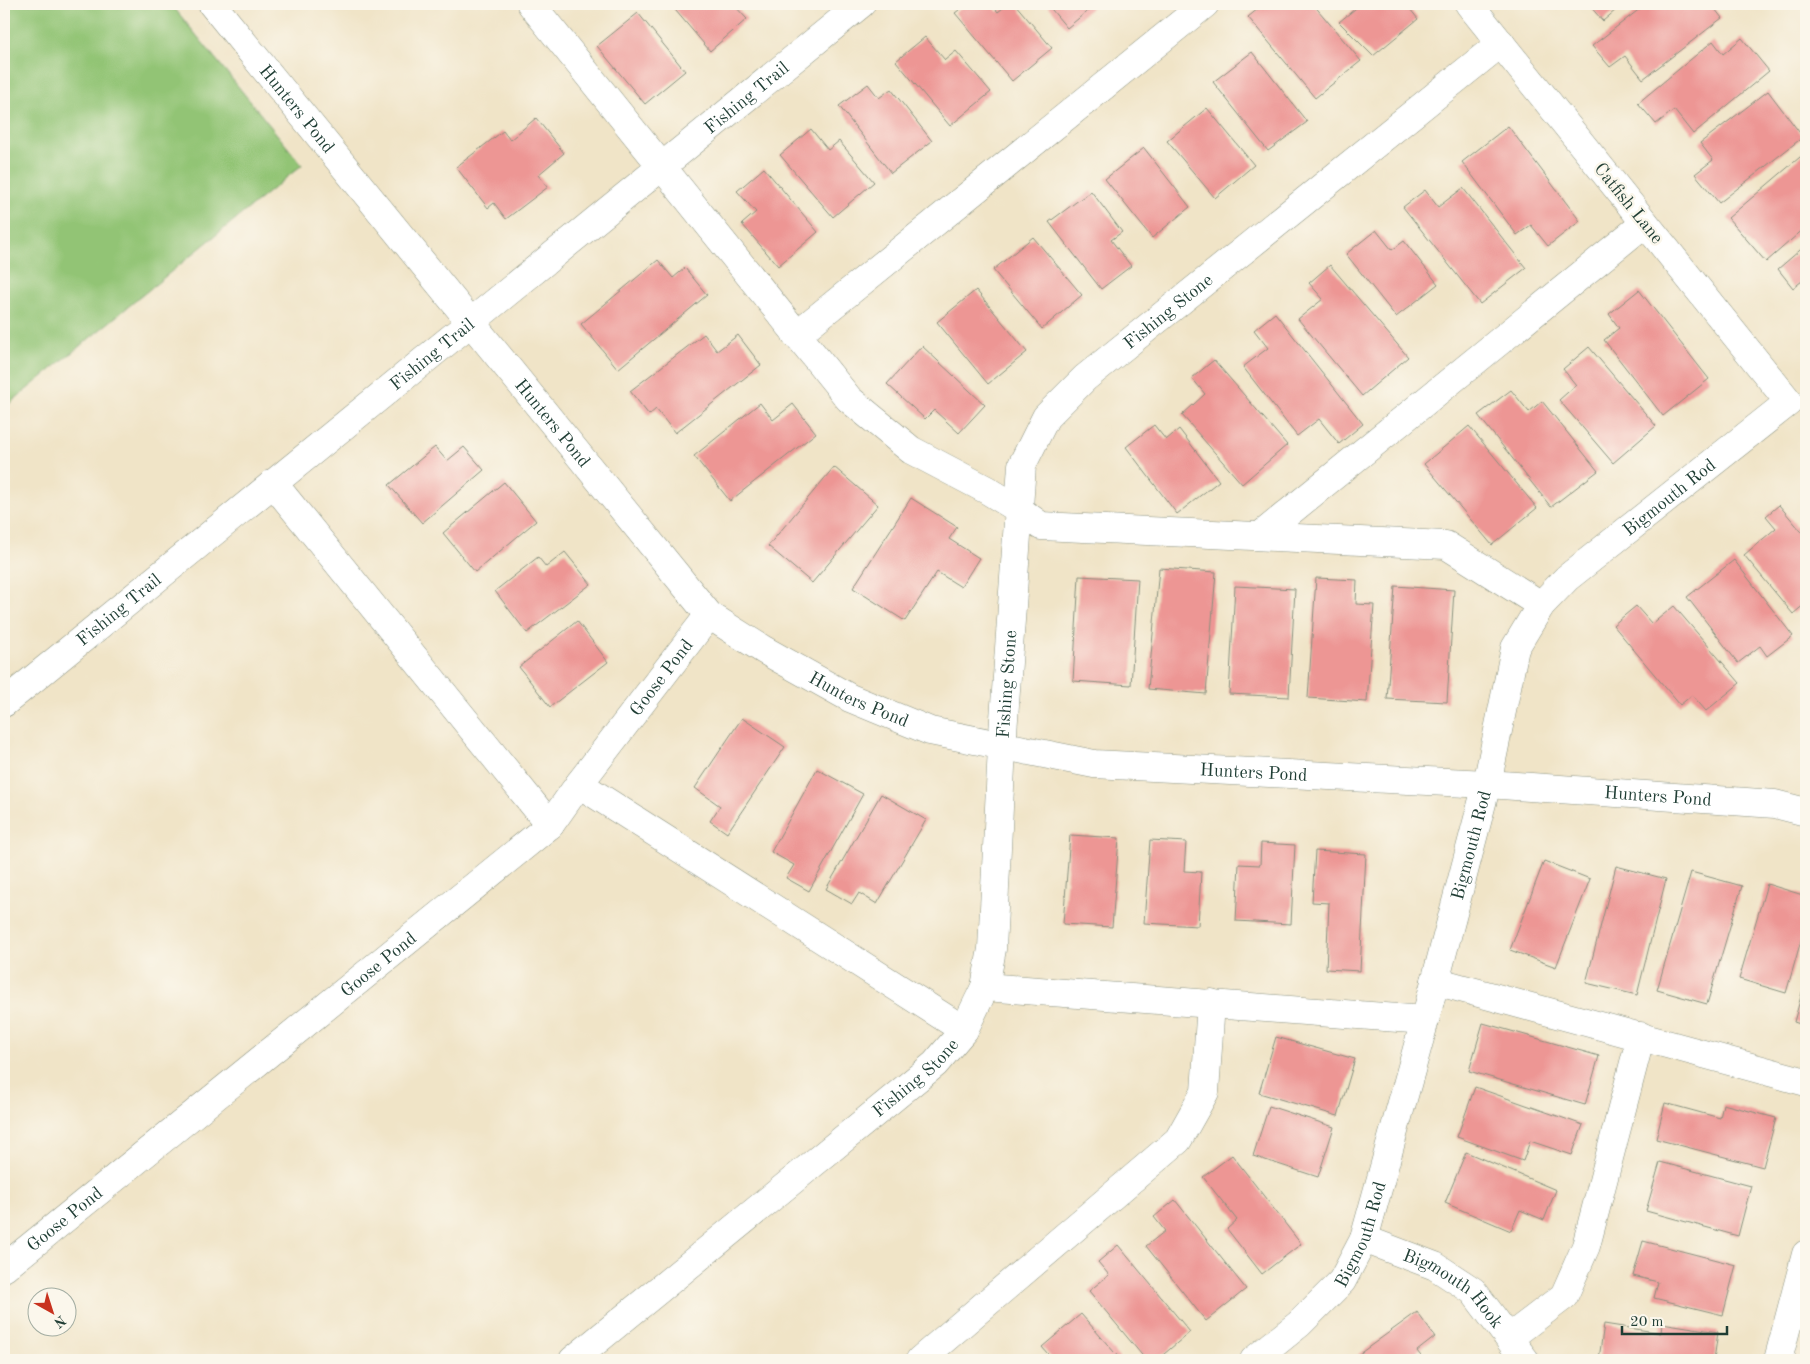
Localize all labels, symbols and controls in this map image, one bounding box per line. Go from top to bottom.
street label: Fishing Trail [701,59,793,138]
street label: Hunters Pond [255,62,337,157]
street label: Catfish Lane [1590,160,1666,248]
street label: Fishing Stone [1121,271,1216,353]
street label: Fishing Trail [387,315,478,394]
street label: Hunters Pond [511,376,593,471]
street label: Bigmouth Rod [1620,456,1719,540]
street label: Fishing Trail [74,571,165,650]
street label: Fishing Stone [995,630,1020,739]
street label: Goose Pond [627,636,697,720]
street label: Hunters Pond [806,669,911,731]
street label: Hunters Pond [1199,761,1308,785]
street label: Hunters Pond [1604,784,1712,810]
street label: Bigmouth Rod [1449,789,1495,902]
street label: Goose Pond [338,929,420,1001]
street label: Fishing Stone [870,1036,962,1121]
street label: Bigmouth Rod [1332,1180,1390,1291]
street label: Goose Pond [24,1184,106,1255]
street label: Bigmouth Hook [1400,1247,1506,1332]
north arrow [28,1286,78,1336]
scale bar [1622,1304,1728,1336]
text: N [51,1313,68,1330]
text: 20 m [1630,1315,1664,1330]

